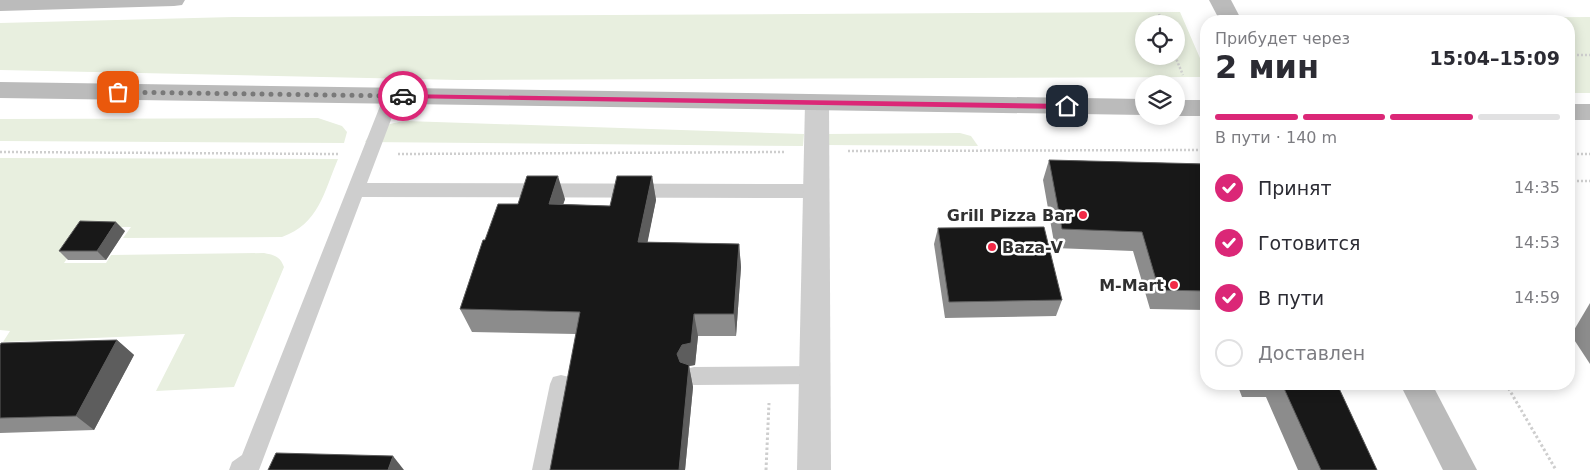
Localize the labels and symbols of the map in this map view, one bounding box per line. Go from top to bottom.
pin [97,71,139,113]
courier [378,71,428,121]
pin [1046,85,1088,127]
place label: Grill Pizza Bar [947,206,1073,225]
marker: Grill Pizza Bar [1077,209,1089,221]
place label: Baza-V [1002,238,1064,257]
marker: Baza-V [986,241,998,253]
place label: M-Mart [1099,276,1164,295]
marker: M-Mart [1168,279,1180,291]

